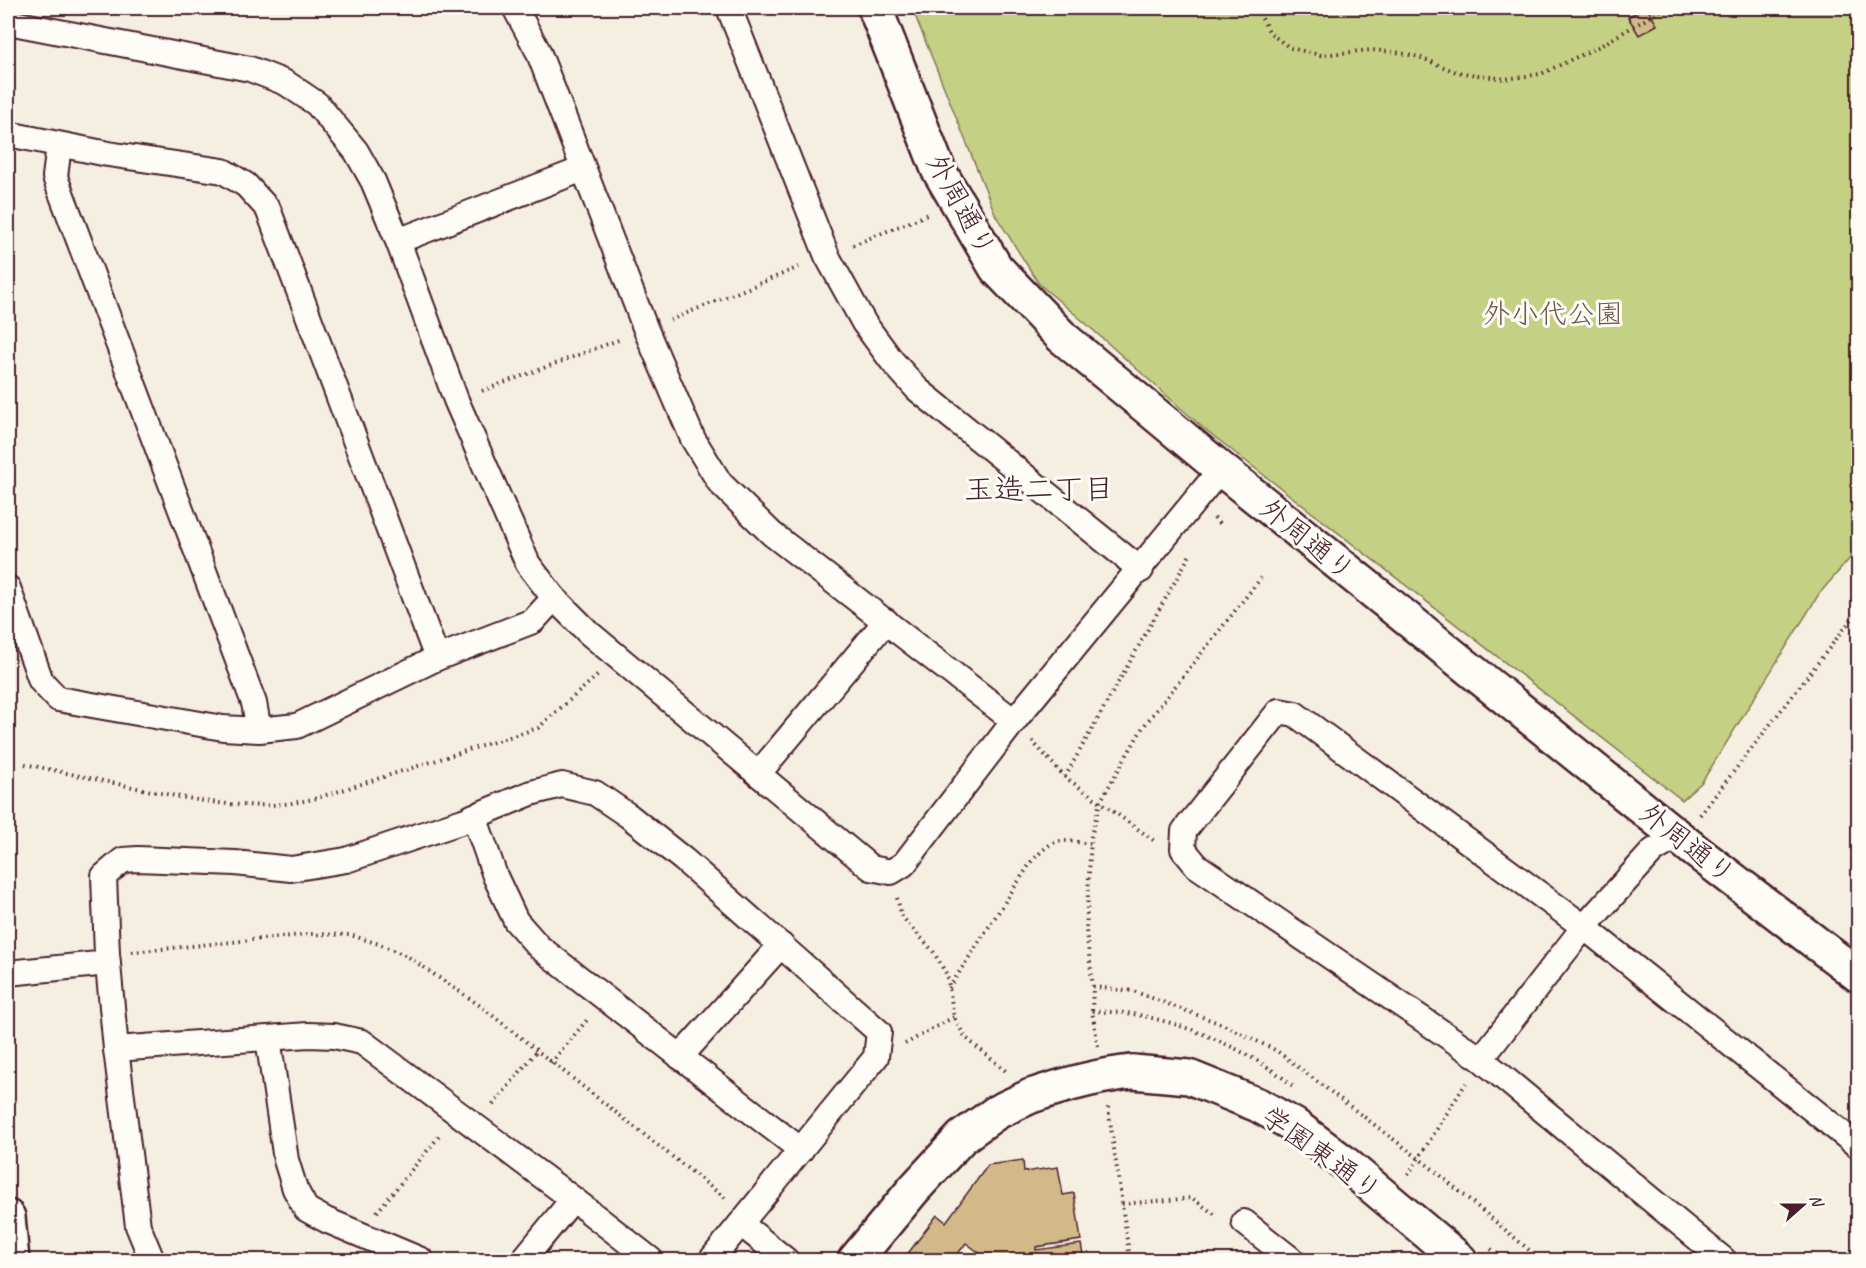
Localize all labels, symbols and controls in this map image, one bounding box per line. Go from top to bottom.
street label: 外周通り [919,148,1004,263]
park label: 外小代公園 [1483,296,1623,331]
district label: 玉造二丁目 [964,470,1114,508]
street label: 外周通り [1253,491,1362,588]
street label: 外周通り [1633,795,1743,892]
street label: 学園東通り [1255,1098,1389,1209]
north arrow [1773,1175,1833,1235]
text: N [1805,1192,1828,1211]

